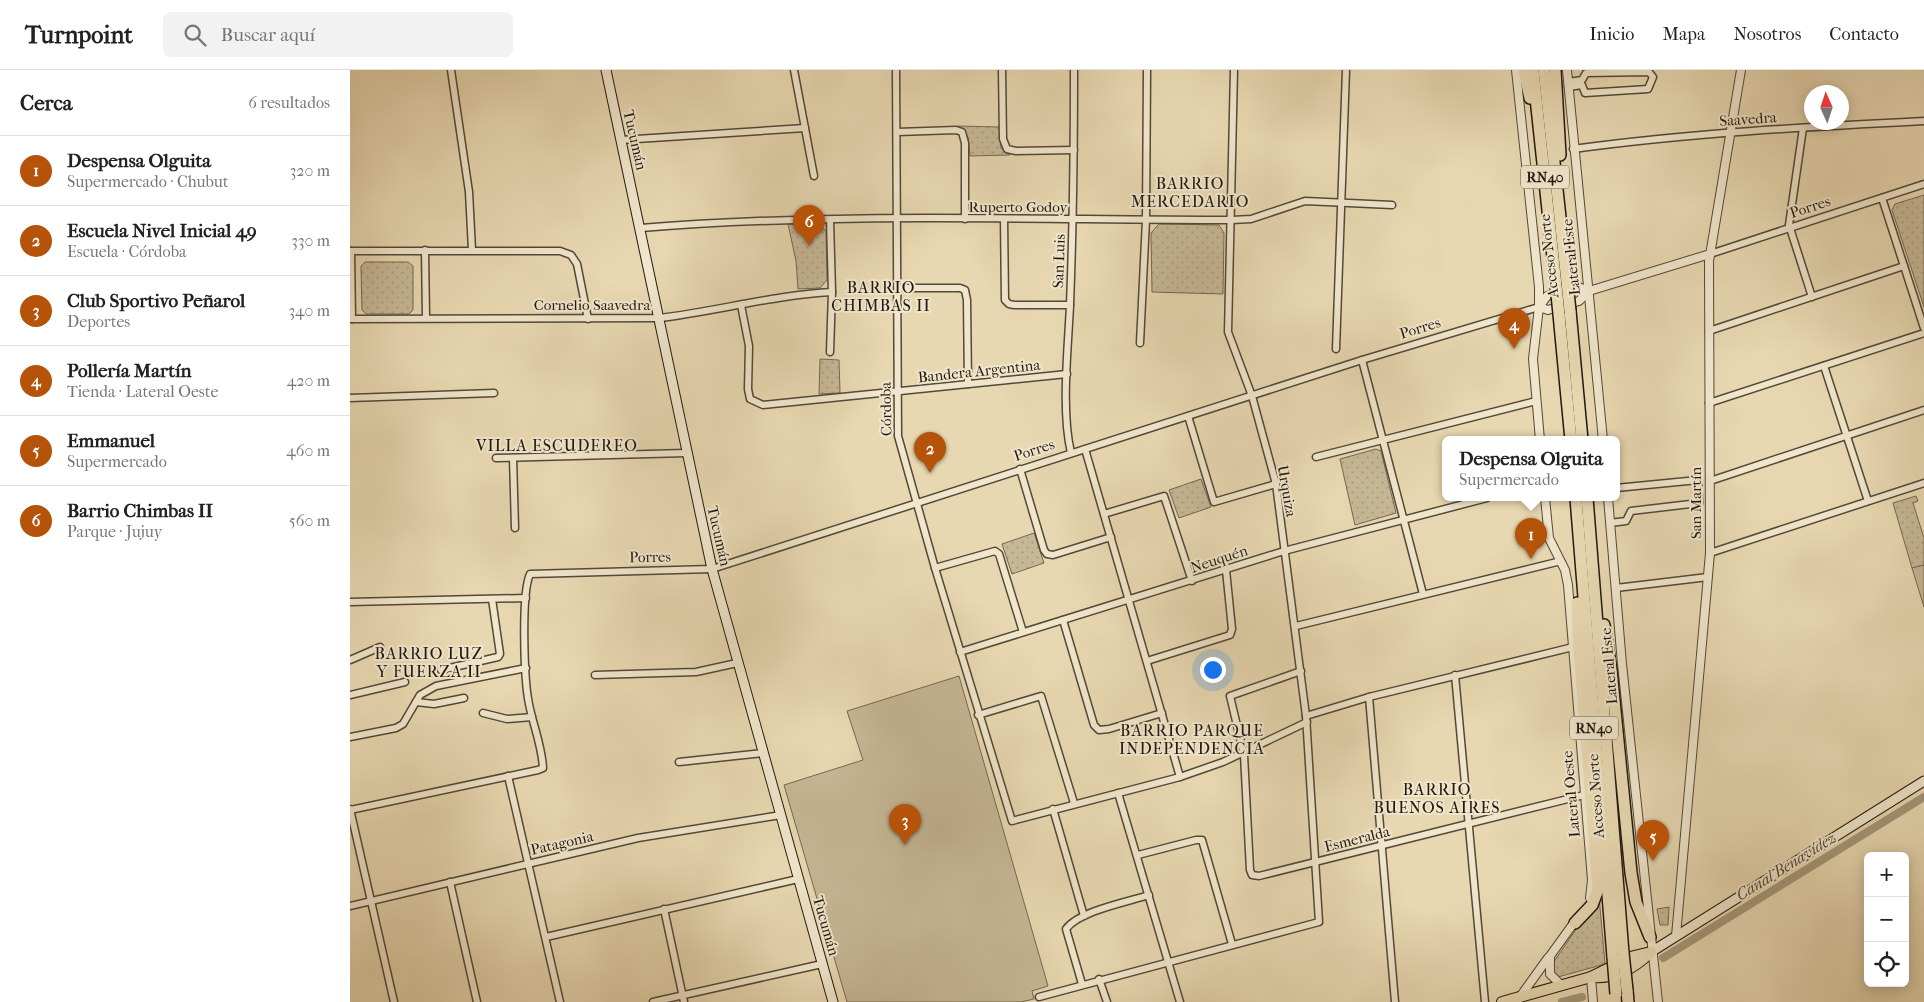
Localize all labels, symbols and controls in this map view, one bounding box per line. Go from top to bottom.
search box [163,12,513,57]
text: Turnpoint [25,21,133,49]
icon: search [181,21,209,49]
text: Buscar aquí [221,24,315,46]
text: Inicio [1590,24,1635,45]
text: Mapa [1663,24,1705,45]
text: Nosotros [1733,24,1801,45]
text: Contacto [1829,24,1899,45]
north arrow [1804,85,1849,130]
text: Cerca [20,91,72,115]
text: 6 resultados [248,93,330,112]
street label: Tucumán [619,108,651,172]
street label: Saavedra [1719,108,1778,130]
text: Despensa Olguita [67,150,211,172]
text: 1 [33,161,39,180]
text: 320 m [290,161,330,180]
road number: RN40 [1521,165,1569,188]
text: Supermercado · Chubut [67,172,228,191]
district label: BARRIO MERCEDARIO [1131,174,1249,211]
street label: Porres [1787,192,1833,222]
street label: Ruperto Godoy [969,198,1068,216]
pin: 6 [793,205,825,246]
street label: Acceso Norte [1536,212,1562,300]
street label: Lateral Este [1558,217,1584,296]
text: Escuela Nivel Inicial 49 [67,220,257,242]
text: 2 [32,231,40,250]
text: 330 m [291,231,330,250]
street label: San Luis [1049,233,1069,288]
text: Escuela · Córdoba [67,242,186,261]
district label: BARRIO CHIMBAS II [831,278,931,315]
text: Club Sportivo Peñarol [67,290,245,312]
street label: Cornelio Saavedra [534,296,651,314]
text: 3 [33,301,39,320]
text: 340 m [288,301,330,320]
pin: 4 [1498,308,1530,349]
text: Deportes [67,312,130,331]
street label: Porres [1397,313,1443,343]
street label: Bandera Argentina [917,356,1042,386]
text: Pollería Martín [67,360,192,382]
text: 4 [31,371,41,390]
text: 420 m [287,371,330,390]
street label: Córdoba [877,381,895,436]
text: Tienda · Lateral Oeste [67,382,218,401]
text: Emmanuel [67,430,155,452]
pin: 2 [914,432,946,473]
street label: Porres [1011,435,1057,465]
district label: VILLA ESCUDEREO [475,436,638,455]
popup [1442,436,1620,501]
text: 5 [33,441,39,460]
text: 460 m [286,441,330,460]
text: Despensa Olguita [1459,448,1603,470]
text: Supermercado [67,452,167,471]
street label: Urquiza [1274,464,1301,519]
street label: San Martín [1687,467,1705,539]
text: Supermercado [1459,470,1559,489]
text: Barrio Chimbas II [67,500,213,522]
street label: Tucumán [703,504,735,568]
text: 6 [32,511,40,530]
text: 560 m [289,511,330,530]
pin: 1 [1515,518,1547,559]
text: Parque · Jujuy [67,522,162,541]
street label: Neuquén [1188,541,1250,577]
street label: Porres [629,548,672,566]
street label: Lateral Este [1597,626,1621,705]
district label: BARRIO LUZ Y FUERZA II [375,644,483,681]
your location [1200,657,1226,683]
road number: RN40 [1570,716,1618,740]
district label: BARRIO PARQUE INDEPENDENCIA [1119,721,1265,758]
street label: Lateral Oeste [1558,749,1584,838]
street label: Acceso Norte [1584,753,1608,840]
district label: BARRIO BUENOS AIRES [1373,780,1501,817]
pin: 3 [889,804,921,845]
pin: 5 [1637,820,1669,861]
street label: Esmeralda [1322,822,1393,856]
street label: Patagonia [529,827,596,859]
water label: Canal Benavídez [1732,828,1840,904]
map controls [1864,852,1909,987]
button: + [1864,852,1909,897]
street label: Tucumán [809,894,843,958]
button: − [1864,897,1909,942]
button: locate [1864,942,1909,987]

